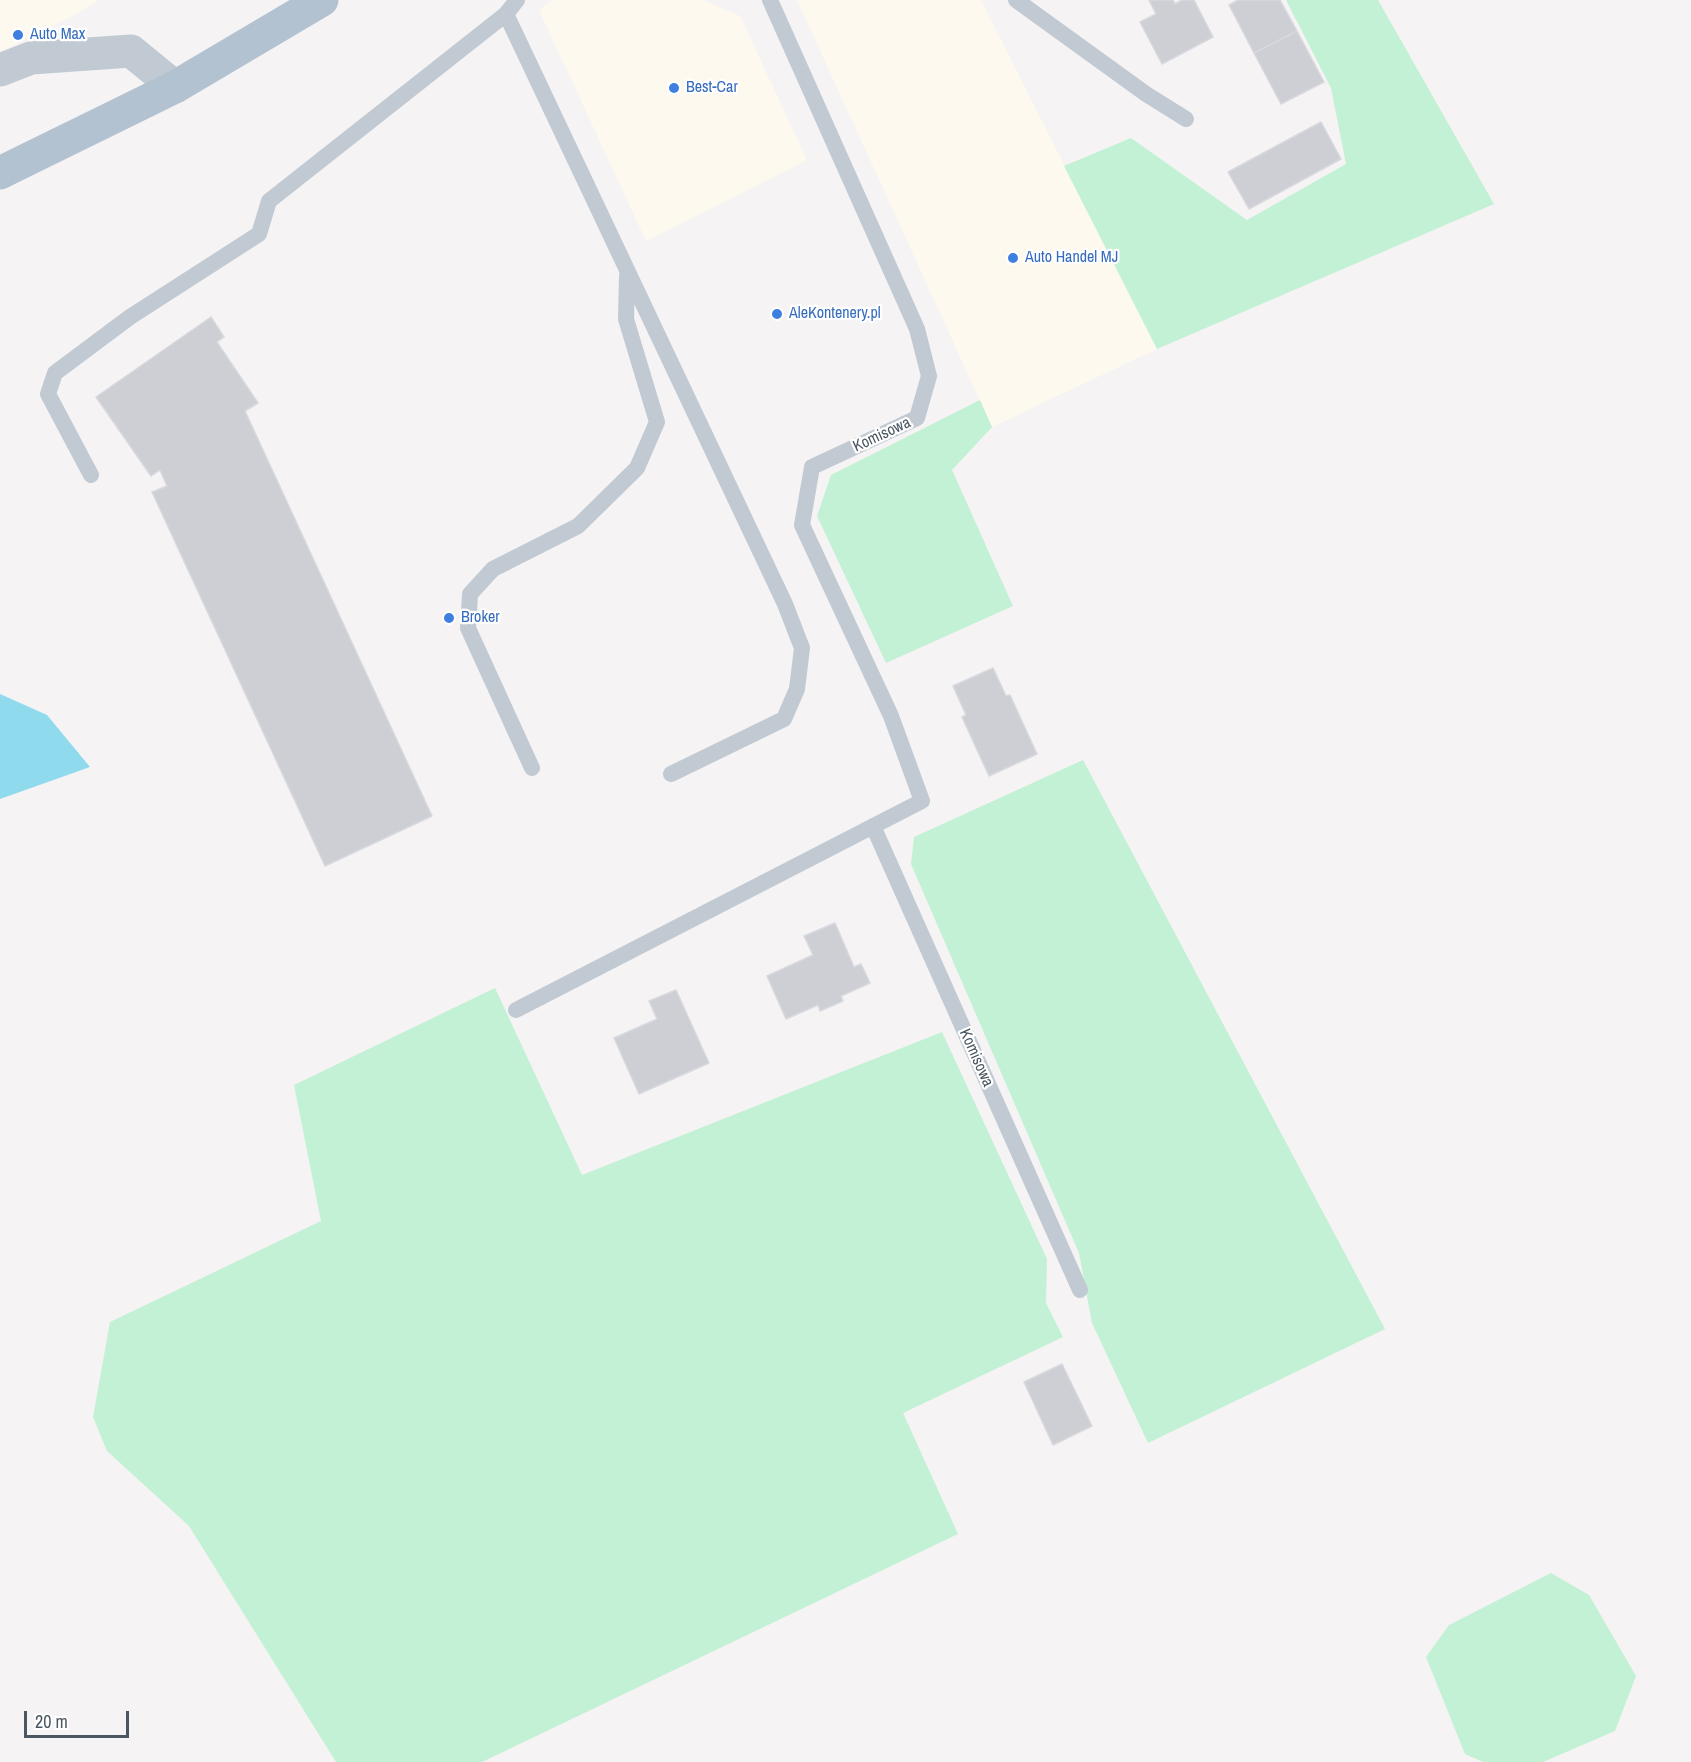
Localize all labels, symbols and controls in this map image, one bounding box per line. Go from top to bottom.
place label: Auto Max [30,25,85,45]
marker: Auto Max [11,28,25,42]
place label: Best-Car [686,78,738,98]
marker: Best-Car [667,81,681,95]
place label: Auto Handel MJ [1025,248,1118,268]
marker: Auto Handel MJ [1006,251,1020,265]
place label: AleKontenery.pl [789,304,881,324]
marker: AleKontenery.pl [770,307,784,321]
street label: Komisowa [850,413,914,457]
place label: Broker [461,608,500,628]
marker: Broker [442,611,456,625]
street label: Komisowa [955,1026,997,1090]
scale bar [27,1699,132,1737]
text: 20 m [35,1709,68,1734]

